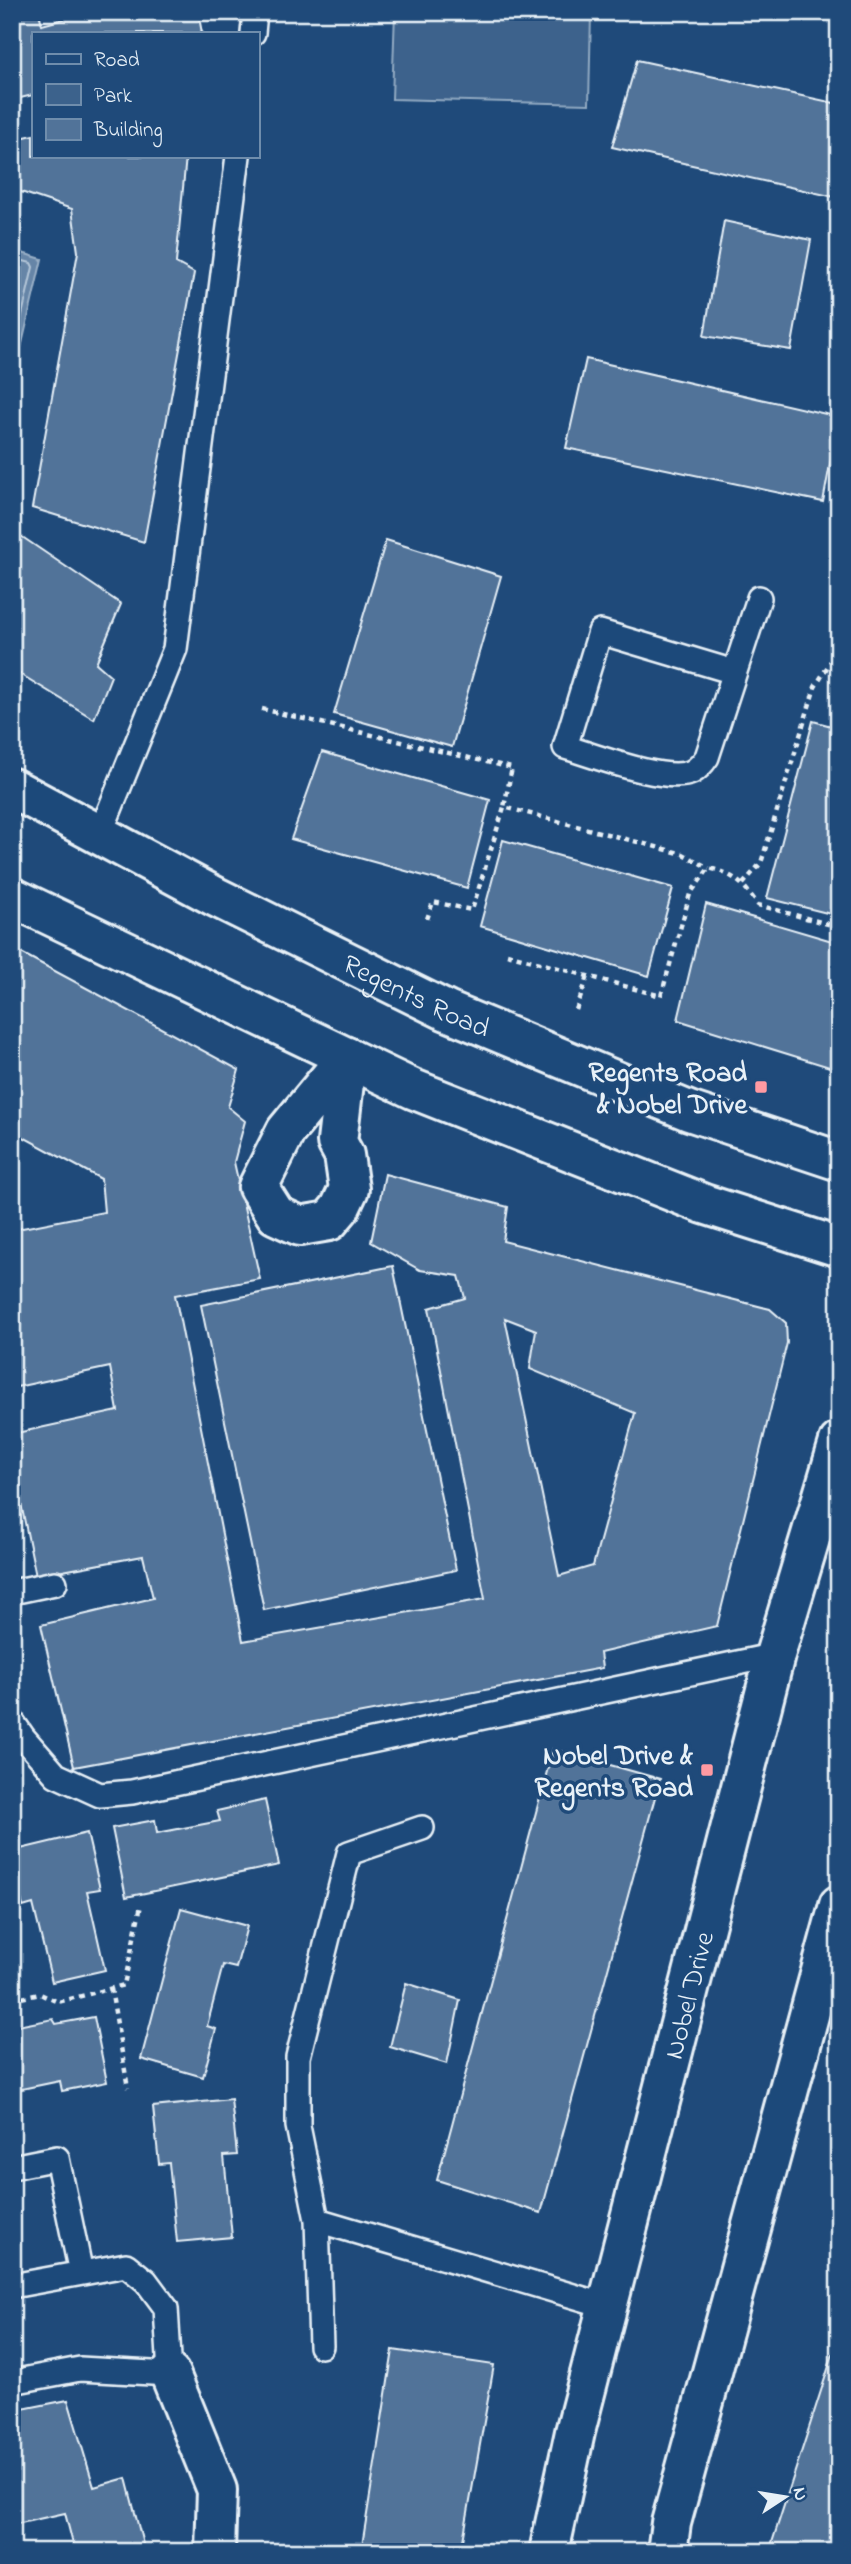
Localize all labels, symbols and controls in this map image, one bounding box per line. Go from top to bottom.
legend [32,32,259,158]
text: Road [94,46,140,76]
text: Park [94,82,133,112]
text: Building [93,116,163,148]
street label: Regents Road [335,946,496,1051]
place label: Regents Road & Nobel Drive [588,1054,748,1127]
marker: Regents Road & Nobel Drive [753,1079,769,1095]
place label: Nobel Drive & Regents Road [534,1737,693,1811]
marker: Nobel Drive & Regents Road [699,1762,715,1778]
street label: Nobel Drive [655,1927,727,2064]
north arrow [750,2462,820,2532]
text: N [785,2485,814,2503]

